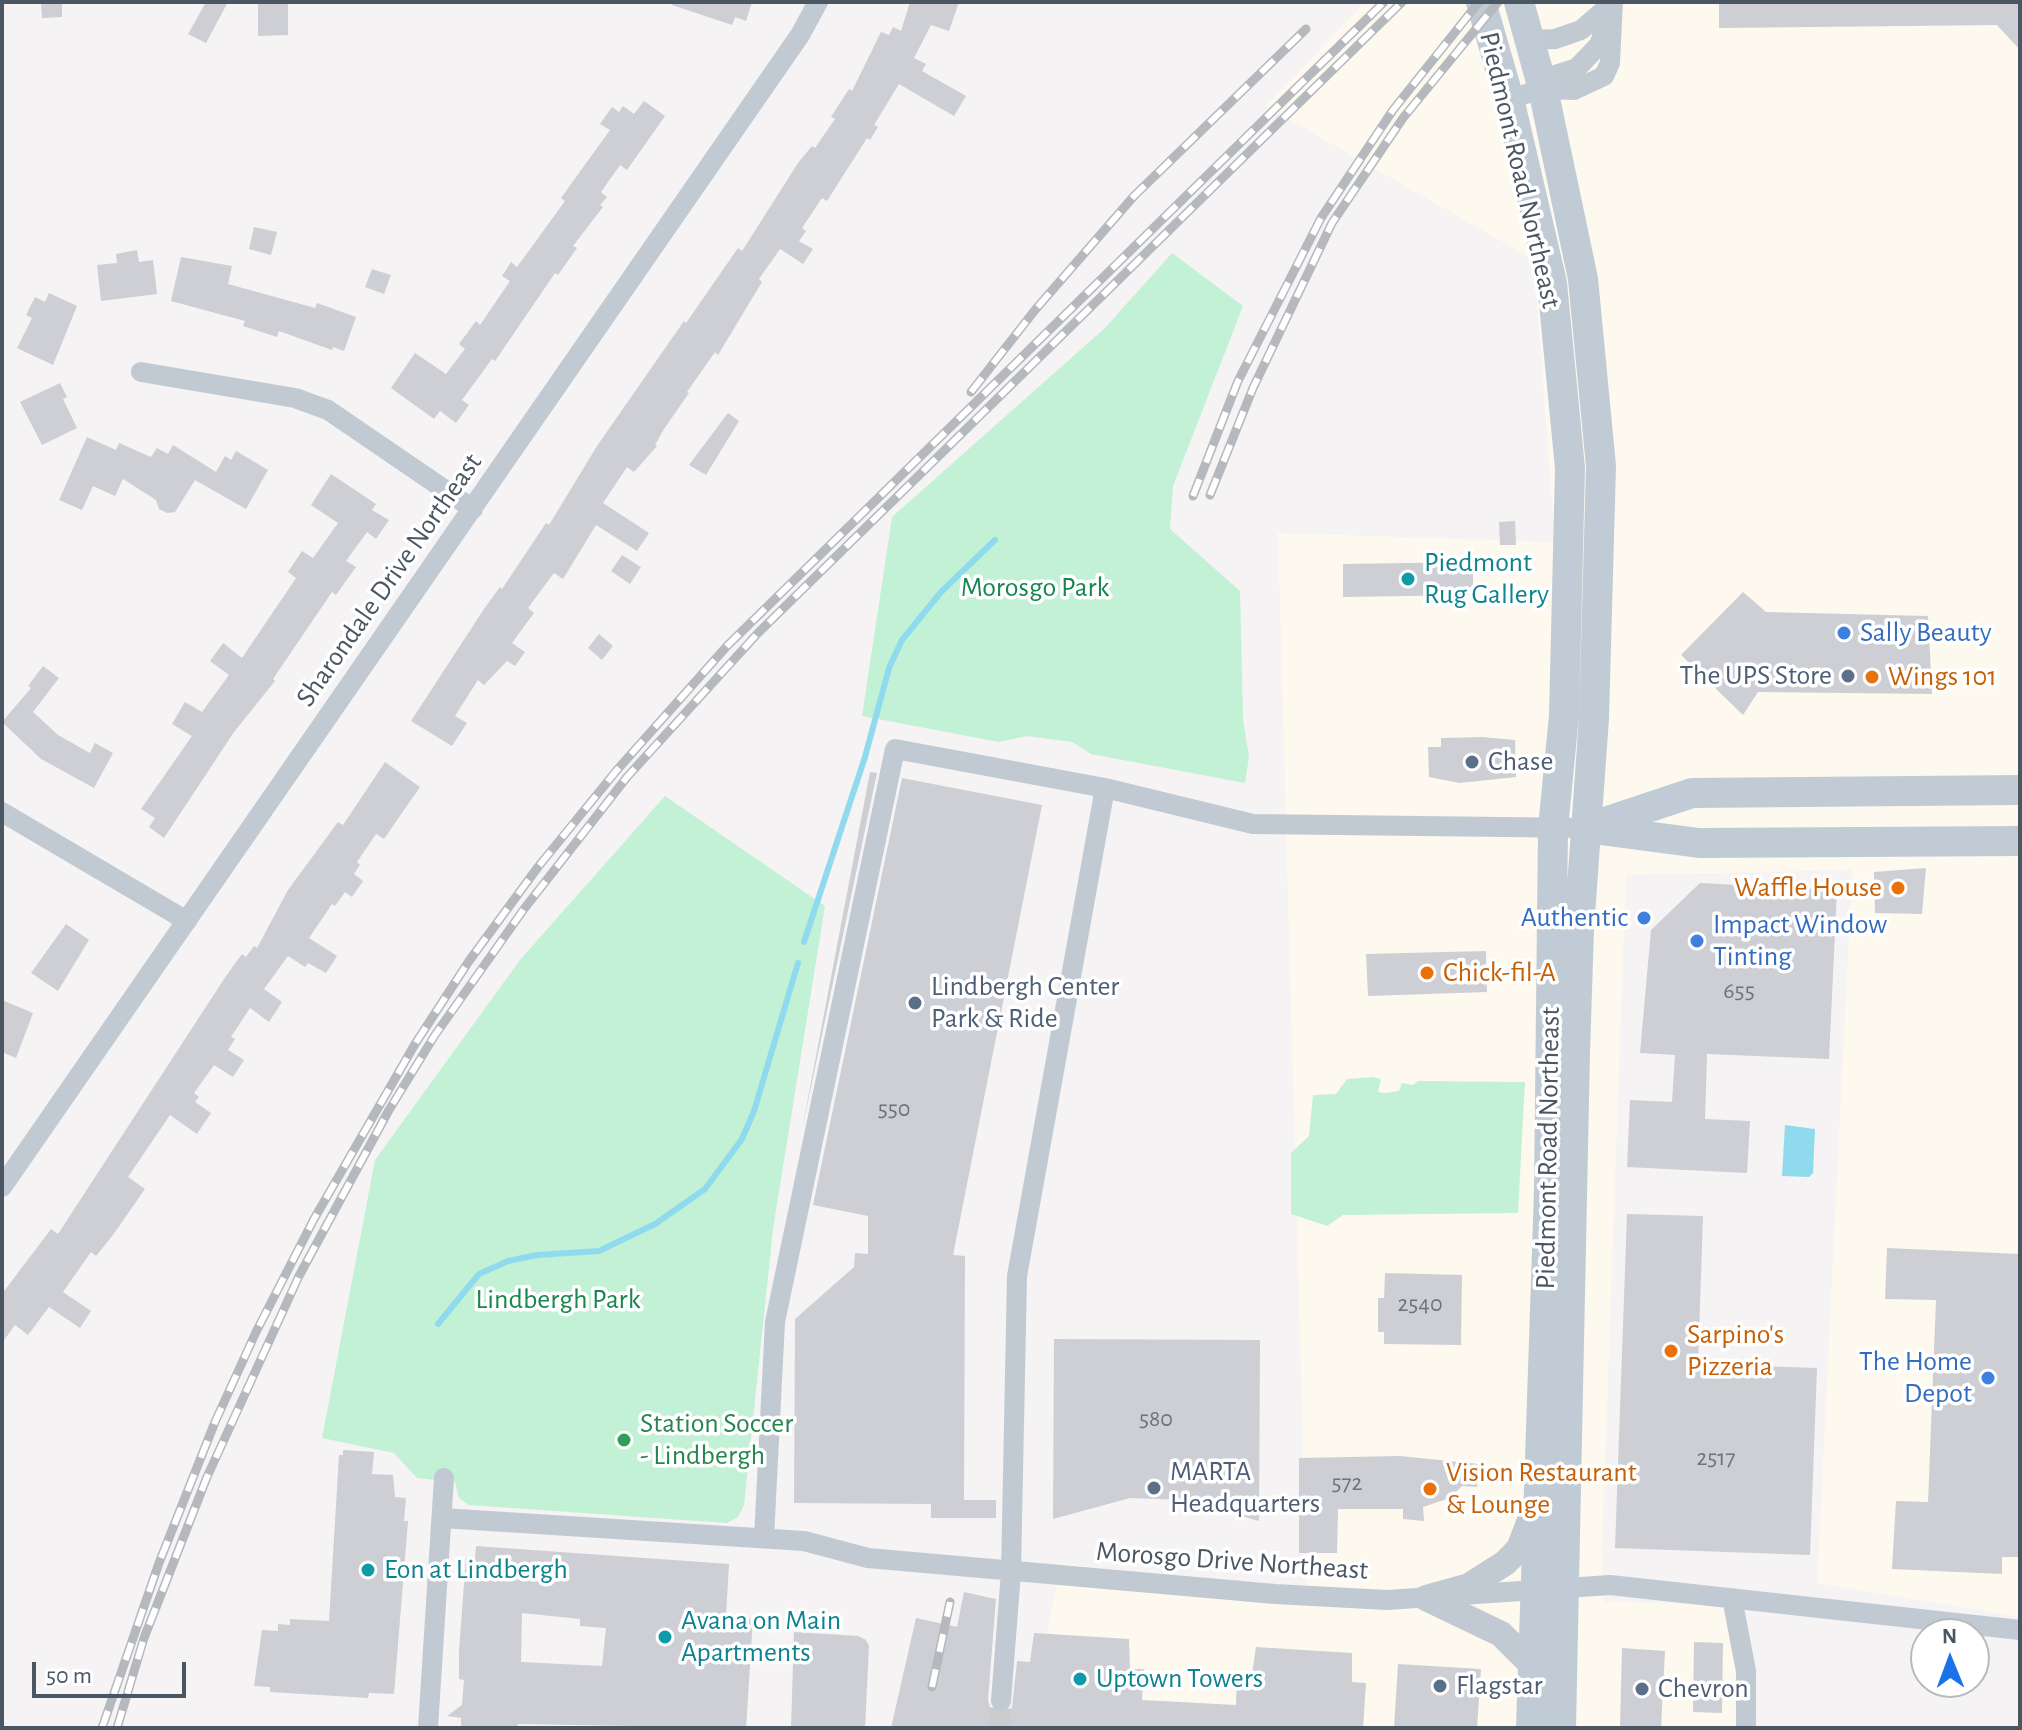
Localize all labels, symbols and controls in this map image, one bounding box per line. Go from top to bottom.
street label: Piedmont Road Northeast [1472,29,1568,311]
street label: Sharondale Drive Northeast [289,447,489,713]
place label: Piedmont Rug Gallery [1424,546,1549,612]
marker: Piedmont Rug Gallery [1399,570,1417,588]
park label: Morosgo Park [961,571,1109,605]
place label: Sally Beauty [1860,616,1992,650]
marker: Sally Beauty [1835,624,1853,642]
place label: The UPS Store [1679,659,1832,693]
place label: Wings 101 [1888,660,1997,694]
marker: The UPS Store [1839,667,1857,685]
marker: Wings 101 [1863,668,1881,686]
place label: Chase [1488,745,1553,779]
marker: Chase [1463,753,1481,771]
place label: Waffle House [1734,871,1882,905]
marker: Waffle House [1889,879,1907,897]
place label: Authentic [1521,901,1628,935]
place label: Impact Window Tinting [1713,908,1887,974]
marker: Authentic [1635,909,1653,927]
marker: Impact Window Tinting [1688,932,1706,950]
place label: Chick-fil-A [1443,956,1556,990]
marker: Chick-fil-A [1418,964,1436,982]
place label: Lindbergh Center Park & Ride [931,970,1119,1036]
house number: 655 [1723,977,1755,1005]
marker: Lindbergh Center Park & Ride [906,994,924,1012]
street label: Piedmont Road Northeast [1529,1006,1567,1290]
house number: 550 [878,1095,910,1123]
park label: Lindbergh Park [476,1283,640,1317]
house number: 2540 [1397,1290,1443,1318]
place label: Sarpino's Pizzeria [1687,1318,1784,1384]
marker: Sarpino's Pizzeria [1662,1342,1680,1360]
place label: The Home Depot [1859,1345,1972,1411]
marker: The Home Depot [1979,1369,1997,1387]
house number: 580 [1139,1405,1173,1433]
place label: Station Soccer - Lindbergh [640,1407,793,1473]
marker: Station Soccer - Lindbergh [615,1431,633,1449]
house number: 2517 [1696,1444,1736,1472]
place label: MARTA Headquarters [1170,1455,1320,1521]
place label: Vision Restaurant & Lounge [1446,1456,1637,1522]
house number: 572 [1332,1469,1362,1497]
marker: MARTA Headquarters [1145,1479,1163,1497]
marker: Vision Restaurant & Lounge [1421,1480,1439,1498]
street label: Morosgo Drive Northeast [1095,1535,1369,1587]
place label: Eon at Lindbergh [384,1553,568,1587]
marker: Eon at Lindbergh [359,1561,377,1579]
place label: Avana on Main Apartments [681,1604,841,1670]
north arrow [1910,1618,1990,1698]
text: N [1942,1625,1957,1647]
marker: Avana on Main Apartments [656,1628,674,1646]
scale bar [36,1646,190,1696]
place label: Uptown Towers [1096,1662,1263,1696]
text: 50 m [46,1664,92,1688]
place label: Flagstar [1456,1669,1543,1703]
marker: Uptown Towers [1071,1670,1089,1688]
place label: Chevron [1658,1672,1749,1706]
marker: Flagstar [1431,1677,1449,1695]
marker: Chevron [1633,1680,1651,1698]

